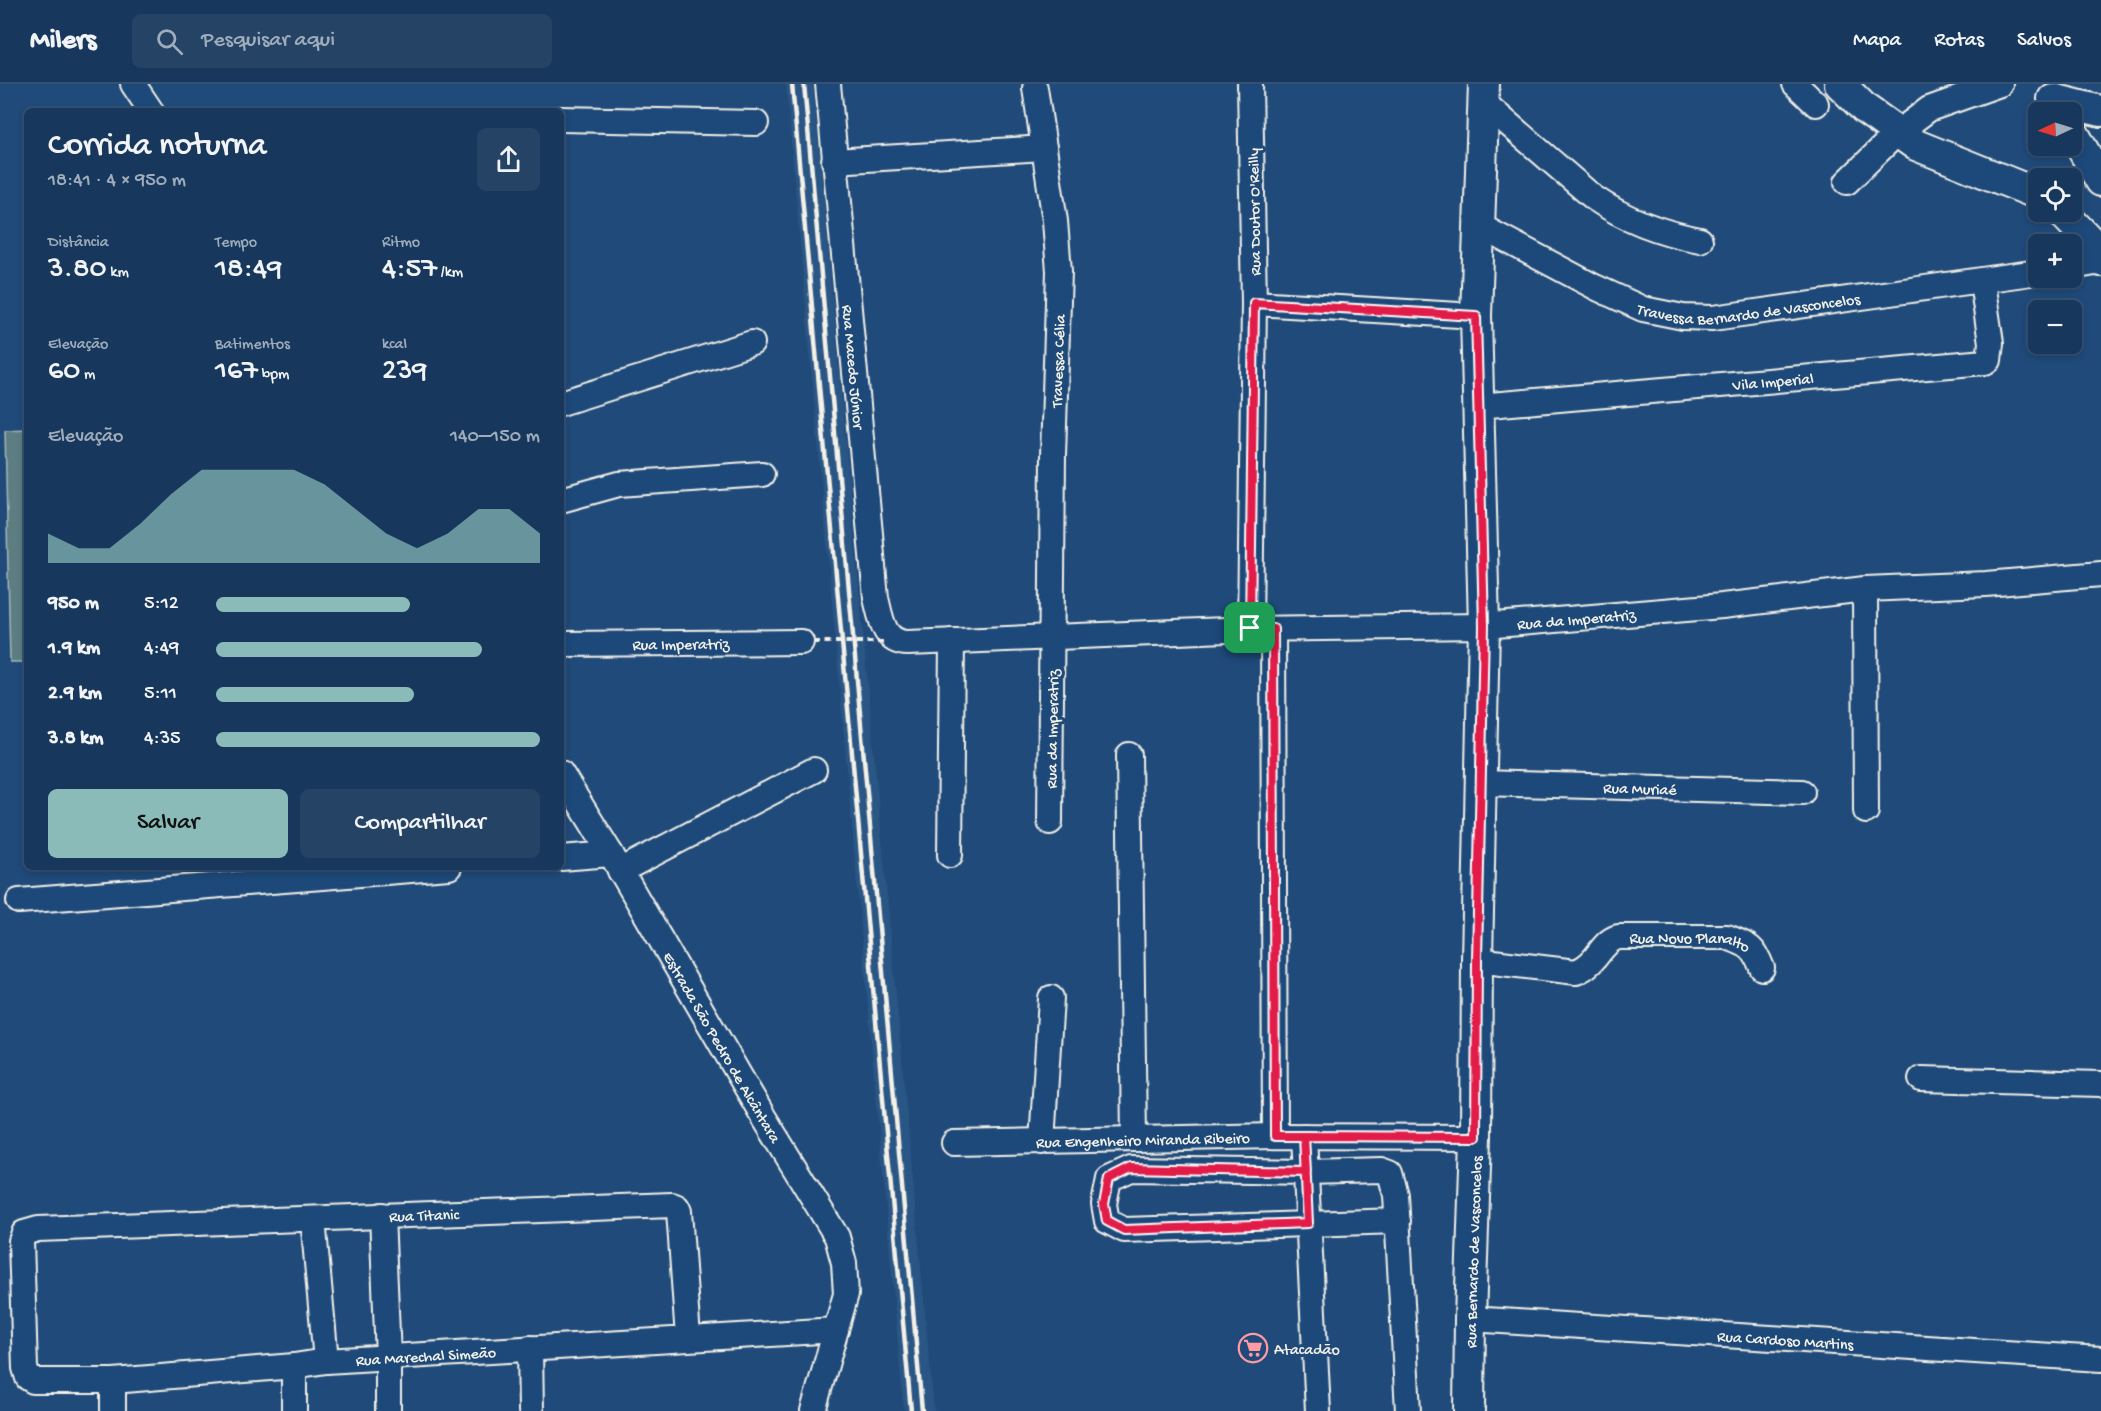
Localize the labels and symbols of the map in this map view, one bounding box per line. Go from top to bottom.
north arrow [2028,102,2082,156]
street label: Rua Doutor O'Reilly [1246,148,1267,276]
street label: Travessa Bernardo de Vasconcelos [1632,291,1863,331]
street label: Rua Macedo Júnior [836,304,866,431]
street label: Travessa Célia [1049,313,1072,409]
street label: Vila Imperial [1731,371,1815,397]
pin [1224,602,1275,653]
street label: Rua da Imperatriz [1516,607,1638,636]
street label: Rua Imperatriz [632,637,731,656]
street label: Rua da Imperatriz [1044,668,1065,789]
street label: Rua Muriaé [1603,780,1678,802]
street label: Rua Novo Planalto [1629,931,1753,958]
street label: Estrada São Pedro de Alcântara [657,949,784,1148]
street label: Rua Engenheiro Miranda Ribeiro [1036,1131,1250,1154]
street label: Rua Bernardo de Vasconcelos [1464,1155,1488,1348]
street label: Rua Titanic [389,1207,460,1228]
street label: Rua Cardoso Martins [1716,1329,1855,1356]
supermarket icon: Atacadão [1237,1332,1269,1364]
place label: Atacadão [1274,1342,1340,1361]
street label: Rua Marechal Simeão [355,1345,497,1372]

